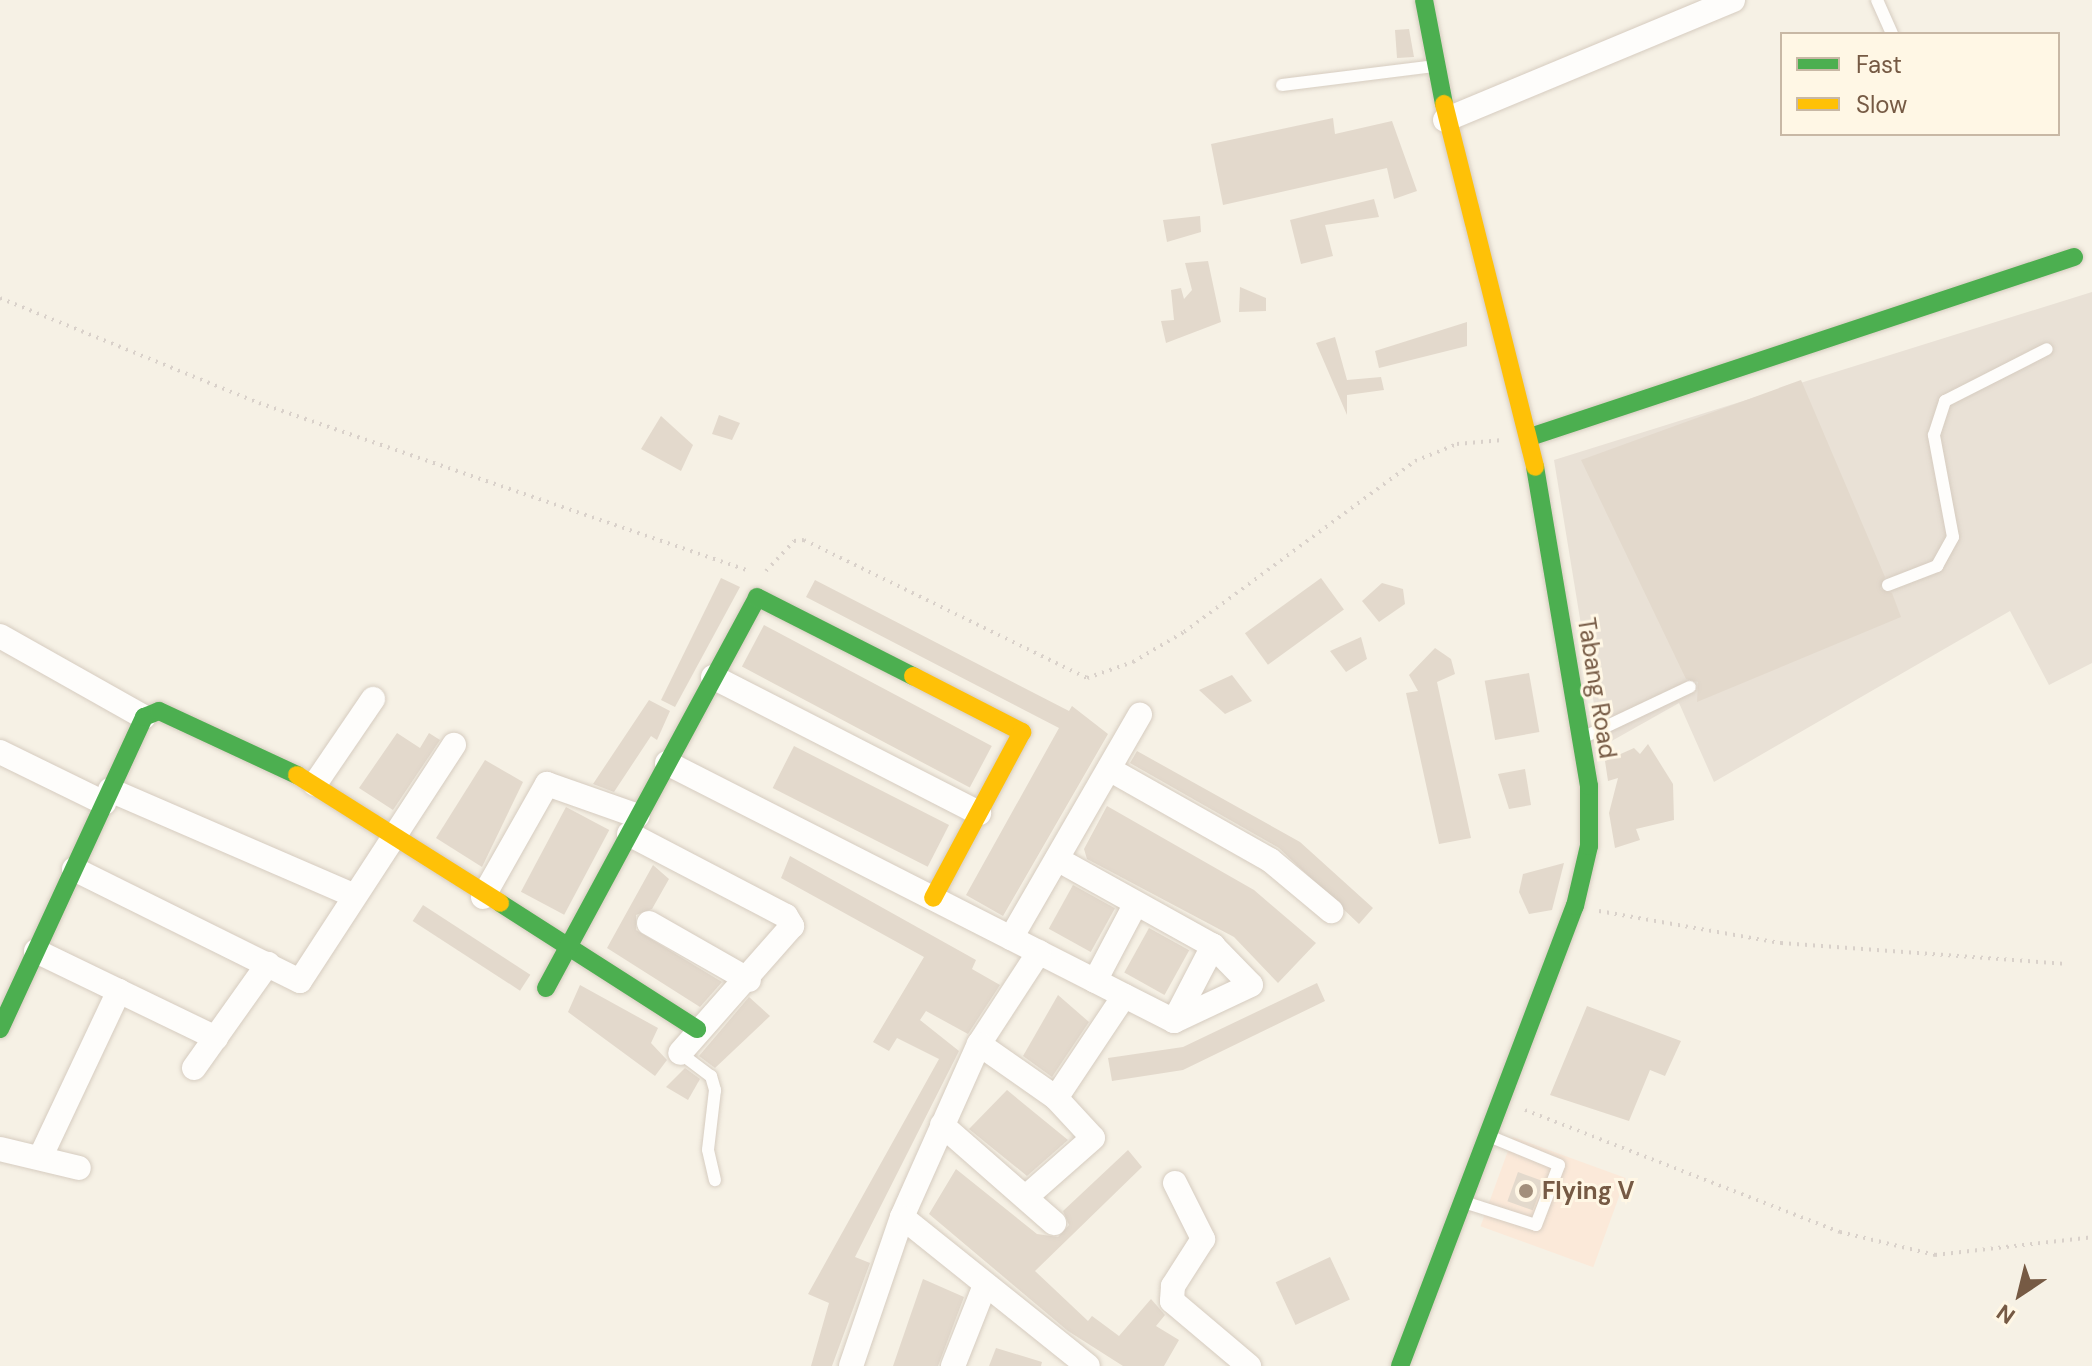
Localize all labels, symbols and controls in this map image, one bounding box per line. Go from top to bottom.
legend [1780,32,2060,136]
text: Fast [1856,49,1902,80]
text: Slow [1856,89,1907,120]
street label: Tabang Road [1572,615,1622,761]
place label: Flying V [1542,1177,1635,1205]
marker: Flying V [1517,1182,1535,1200]
north arrow [1980,1254,2060,1334]
text: N [1991,1298,2021,1331]

